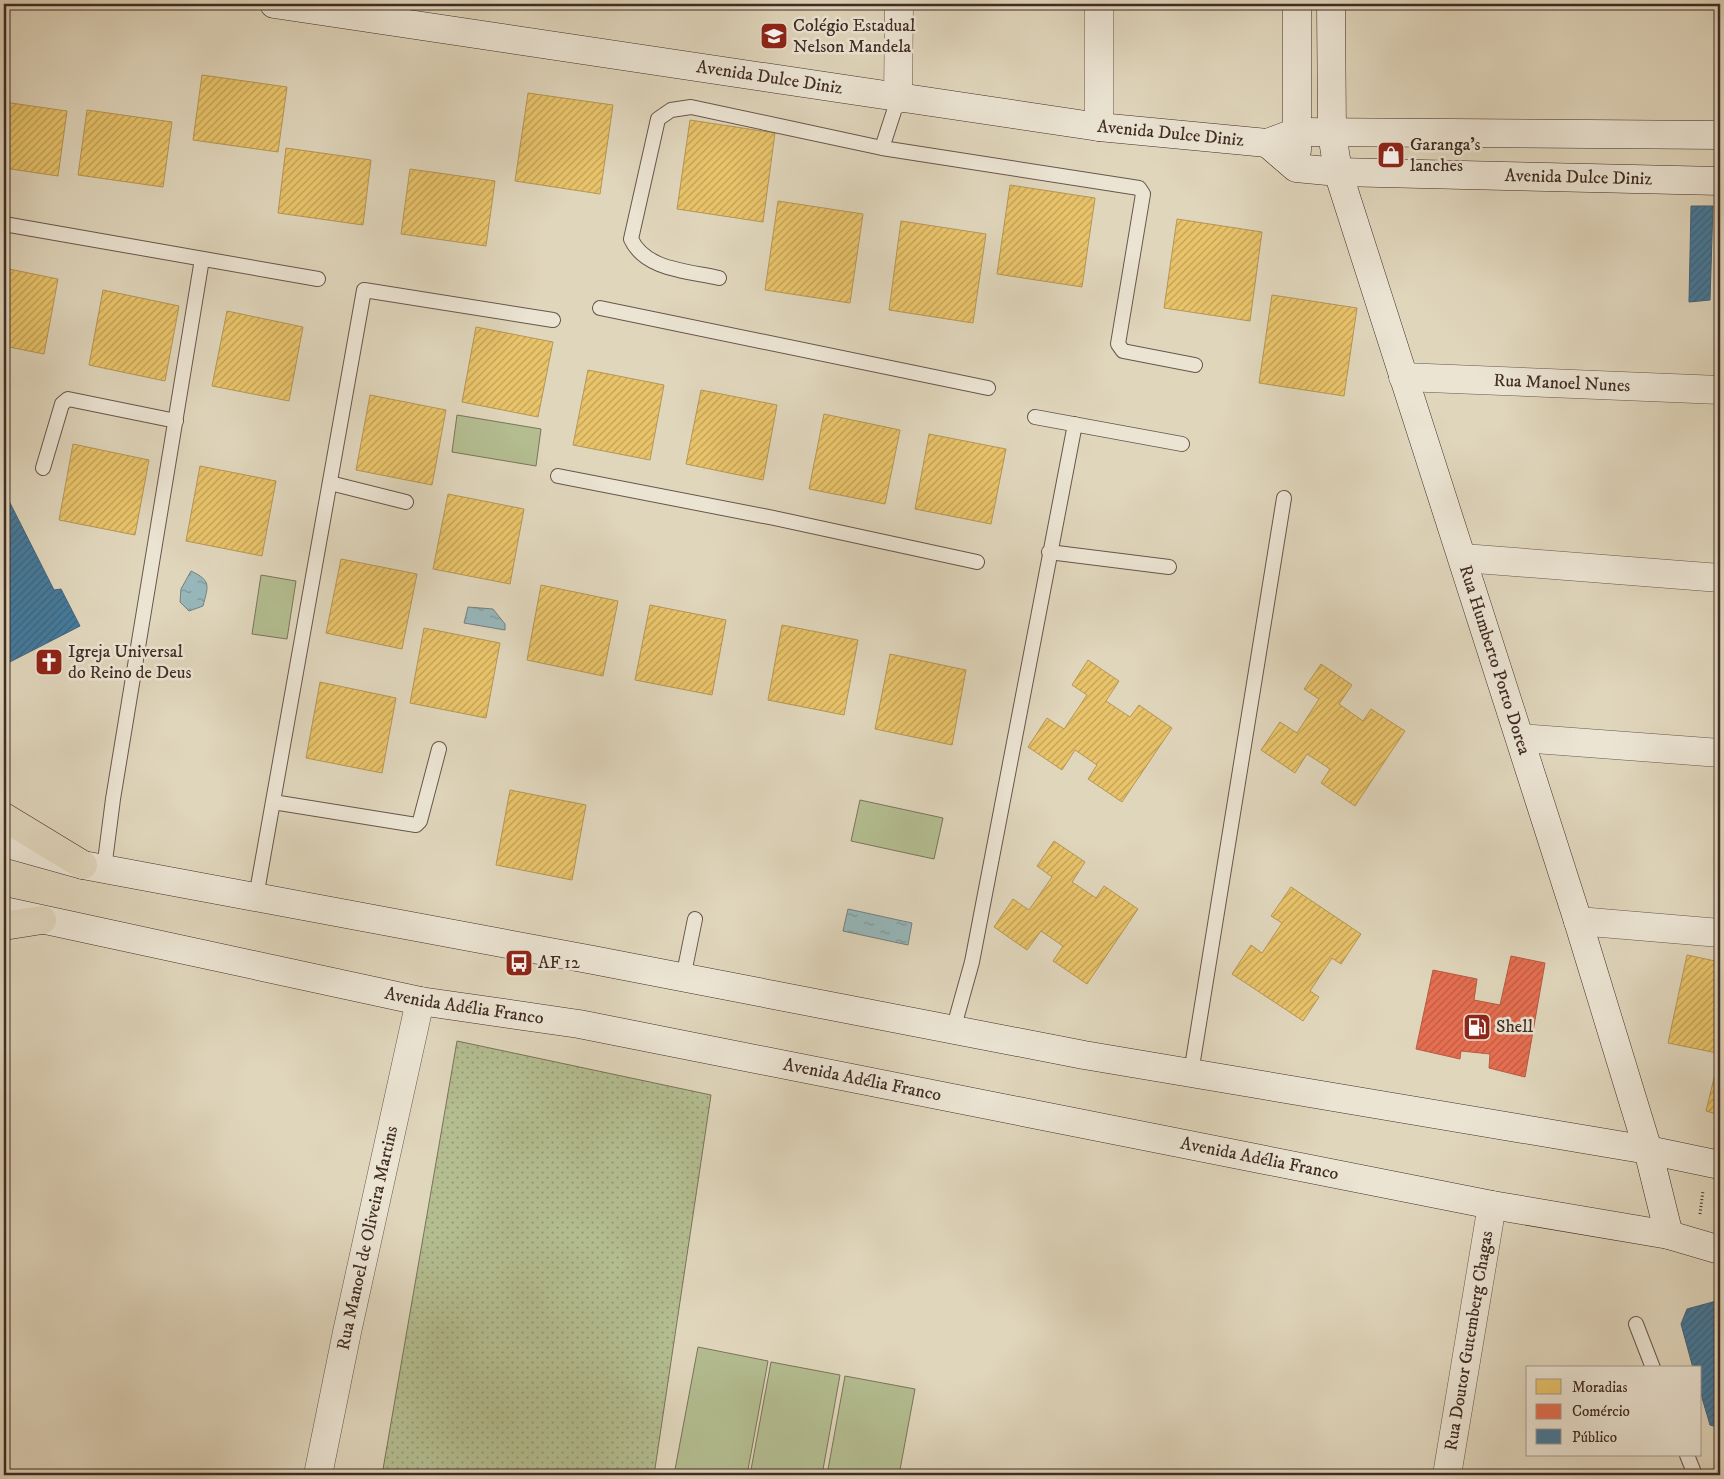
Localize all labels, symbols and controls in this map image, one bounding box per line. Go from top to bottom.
place label: Colégio Estadual Nelson Mandela [793,15,916,58]
school or university icon: Colégio Estadual Nelson Mandela [759,21,789,51]
street label: Avenida Dulce Diniz [695,56,844,100]
street label: Avenida Dulce Diniz [1096,116,1245,152]
place label: Garanga's lanches [1410,134,1481,177]
shop icon: Garanga's lanches [1376,140,1406,170]
street label: Avenida Dulce Diniz [1504,165,1653,190]
street label: Rua Manoel Nunes [1493,370,1631,397]
street label: Rua Humberto Porto Dorea [1454,562,1535,758]
place label: Igreja Universal do Reino de Deus [68,641,191,684]
church icon: Igreja Universal do Reino de Deus [34,647,64,677]
bus stop icon: AF 12 [504,948,534,978]
place label: AF 12 [538,952,580,974]
street label: Avenida Adélia Franco [382,983,545,1030]
fuel station icon: Shell [1462,1012,1492,1042]
place label: Shell [1496,1016,1534,1038]
street label: Avenida Adélia Franco [781,1054,943,1107]
street label: Rua Manoel de Oliveira Martins [333,1124,403,1352]
street label: Avenida Adélia Franco [1178,1132,1341,1185]
street label: Rua Doutor Gutemberg Chagas [1440,1229,1499,1453]
legend [1526,1366,1702,1456]
text: Moradias [1572,1378,1627,1397]
text: Comércio [1572,1402,1630,1421]
text: Público [1572,1428,1617,1447]

